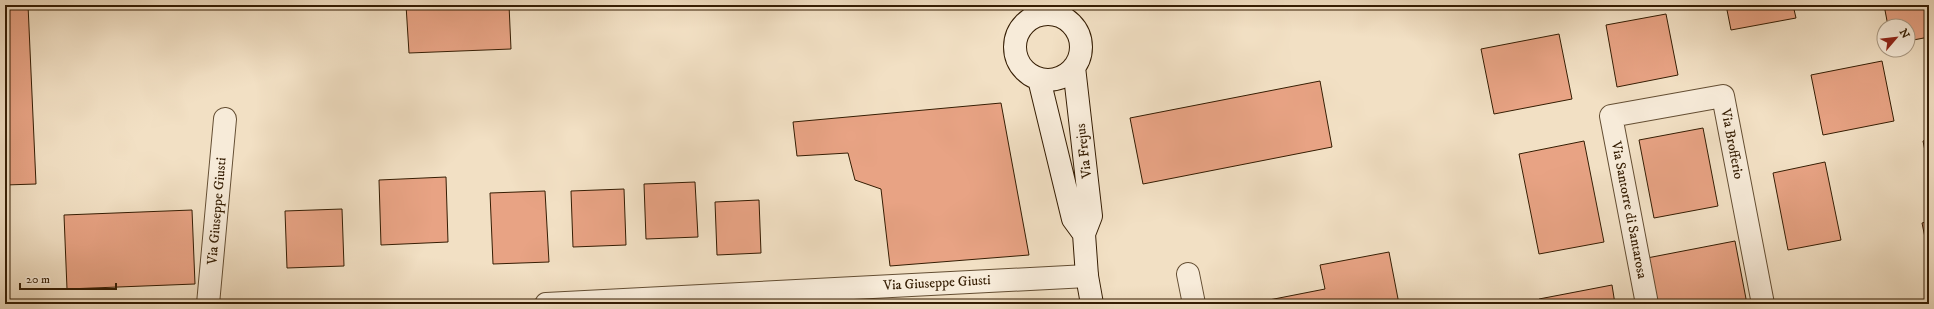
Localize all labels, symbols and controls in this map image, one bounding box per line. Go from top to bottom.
north arrow [1876,18,1916,58]
text: N [1896,27,1912,41]
street label: Via Brofferio [1716,106,1748,181]
street label: Via Frejus [1072,122,1096,180]
street label: Via Santorre di Santarosa [1607,139,1651,280]
street label: Via Giuseppe Giusti [203,156,231,266]
scale bar [20,265,116,291]
street label: Via Giuseppe Giusti [882,271,992,295]
text: 20 m [26,272,50,287]

